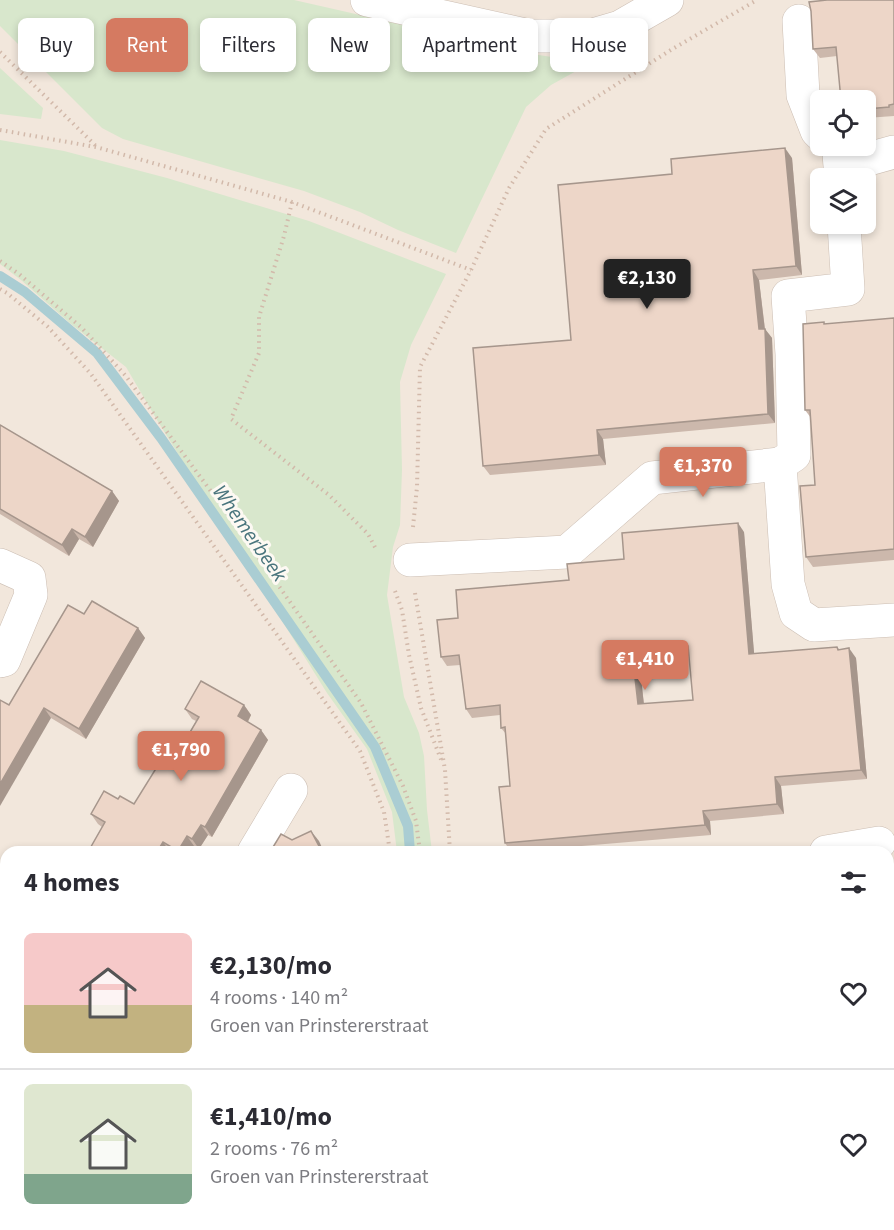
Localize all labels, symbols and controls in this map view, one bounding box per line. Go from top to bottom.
chip: Buy [18,18,94,72]
chip: Rent [106,18,188,72]
chip: Filters [200,18,296,72]
chip: New [308,18,390,72]
chip: Apartment [402,18,538,72]
chip: House [550,18,648,72]
map controls [810,90,876,234]
button: locate [810,90,876,156]
button: layers [810,168,876,234]
pin: €2,130 [598,259,696,310]
text: €2,130 [618,264,676,292]
pin: €1,370 [654,447,752,498]
text: €1,370 [674,452,732,480]
water label: Whemerbeek [205,478,295,588]
pin: €1,410 [596,640,694,691]
text: €1,410 [616,645,674,673]
pin: €1,790 [132,731,230,782]
text: €1,790 [152,736,210,764]
text: 4 homes [24,864,119,901]
icon: filters [837,866,870,899]
text: €2,130/mo [210,947,332,984]
icon: home [72,957,144,1029]
icon: heart [837,977,870,1010]
text: 4 rooms · 140 m² [210,984,348,1012]
text: Groen van Prinstererstraat [210,1012,429,1040]
text: €1,410/mo [210,1098,332,1135]
icon: home [72,1108,144,1180]
icon: heart [837,1128,870,1161]
text: 2 rooms · 76 m² [210,1135,338,1163]
text: Groen van Prinstererstraat [210,1163,429,1191]

